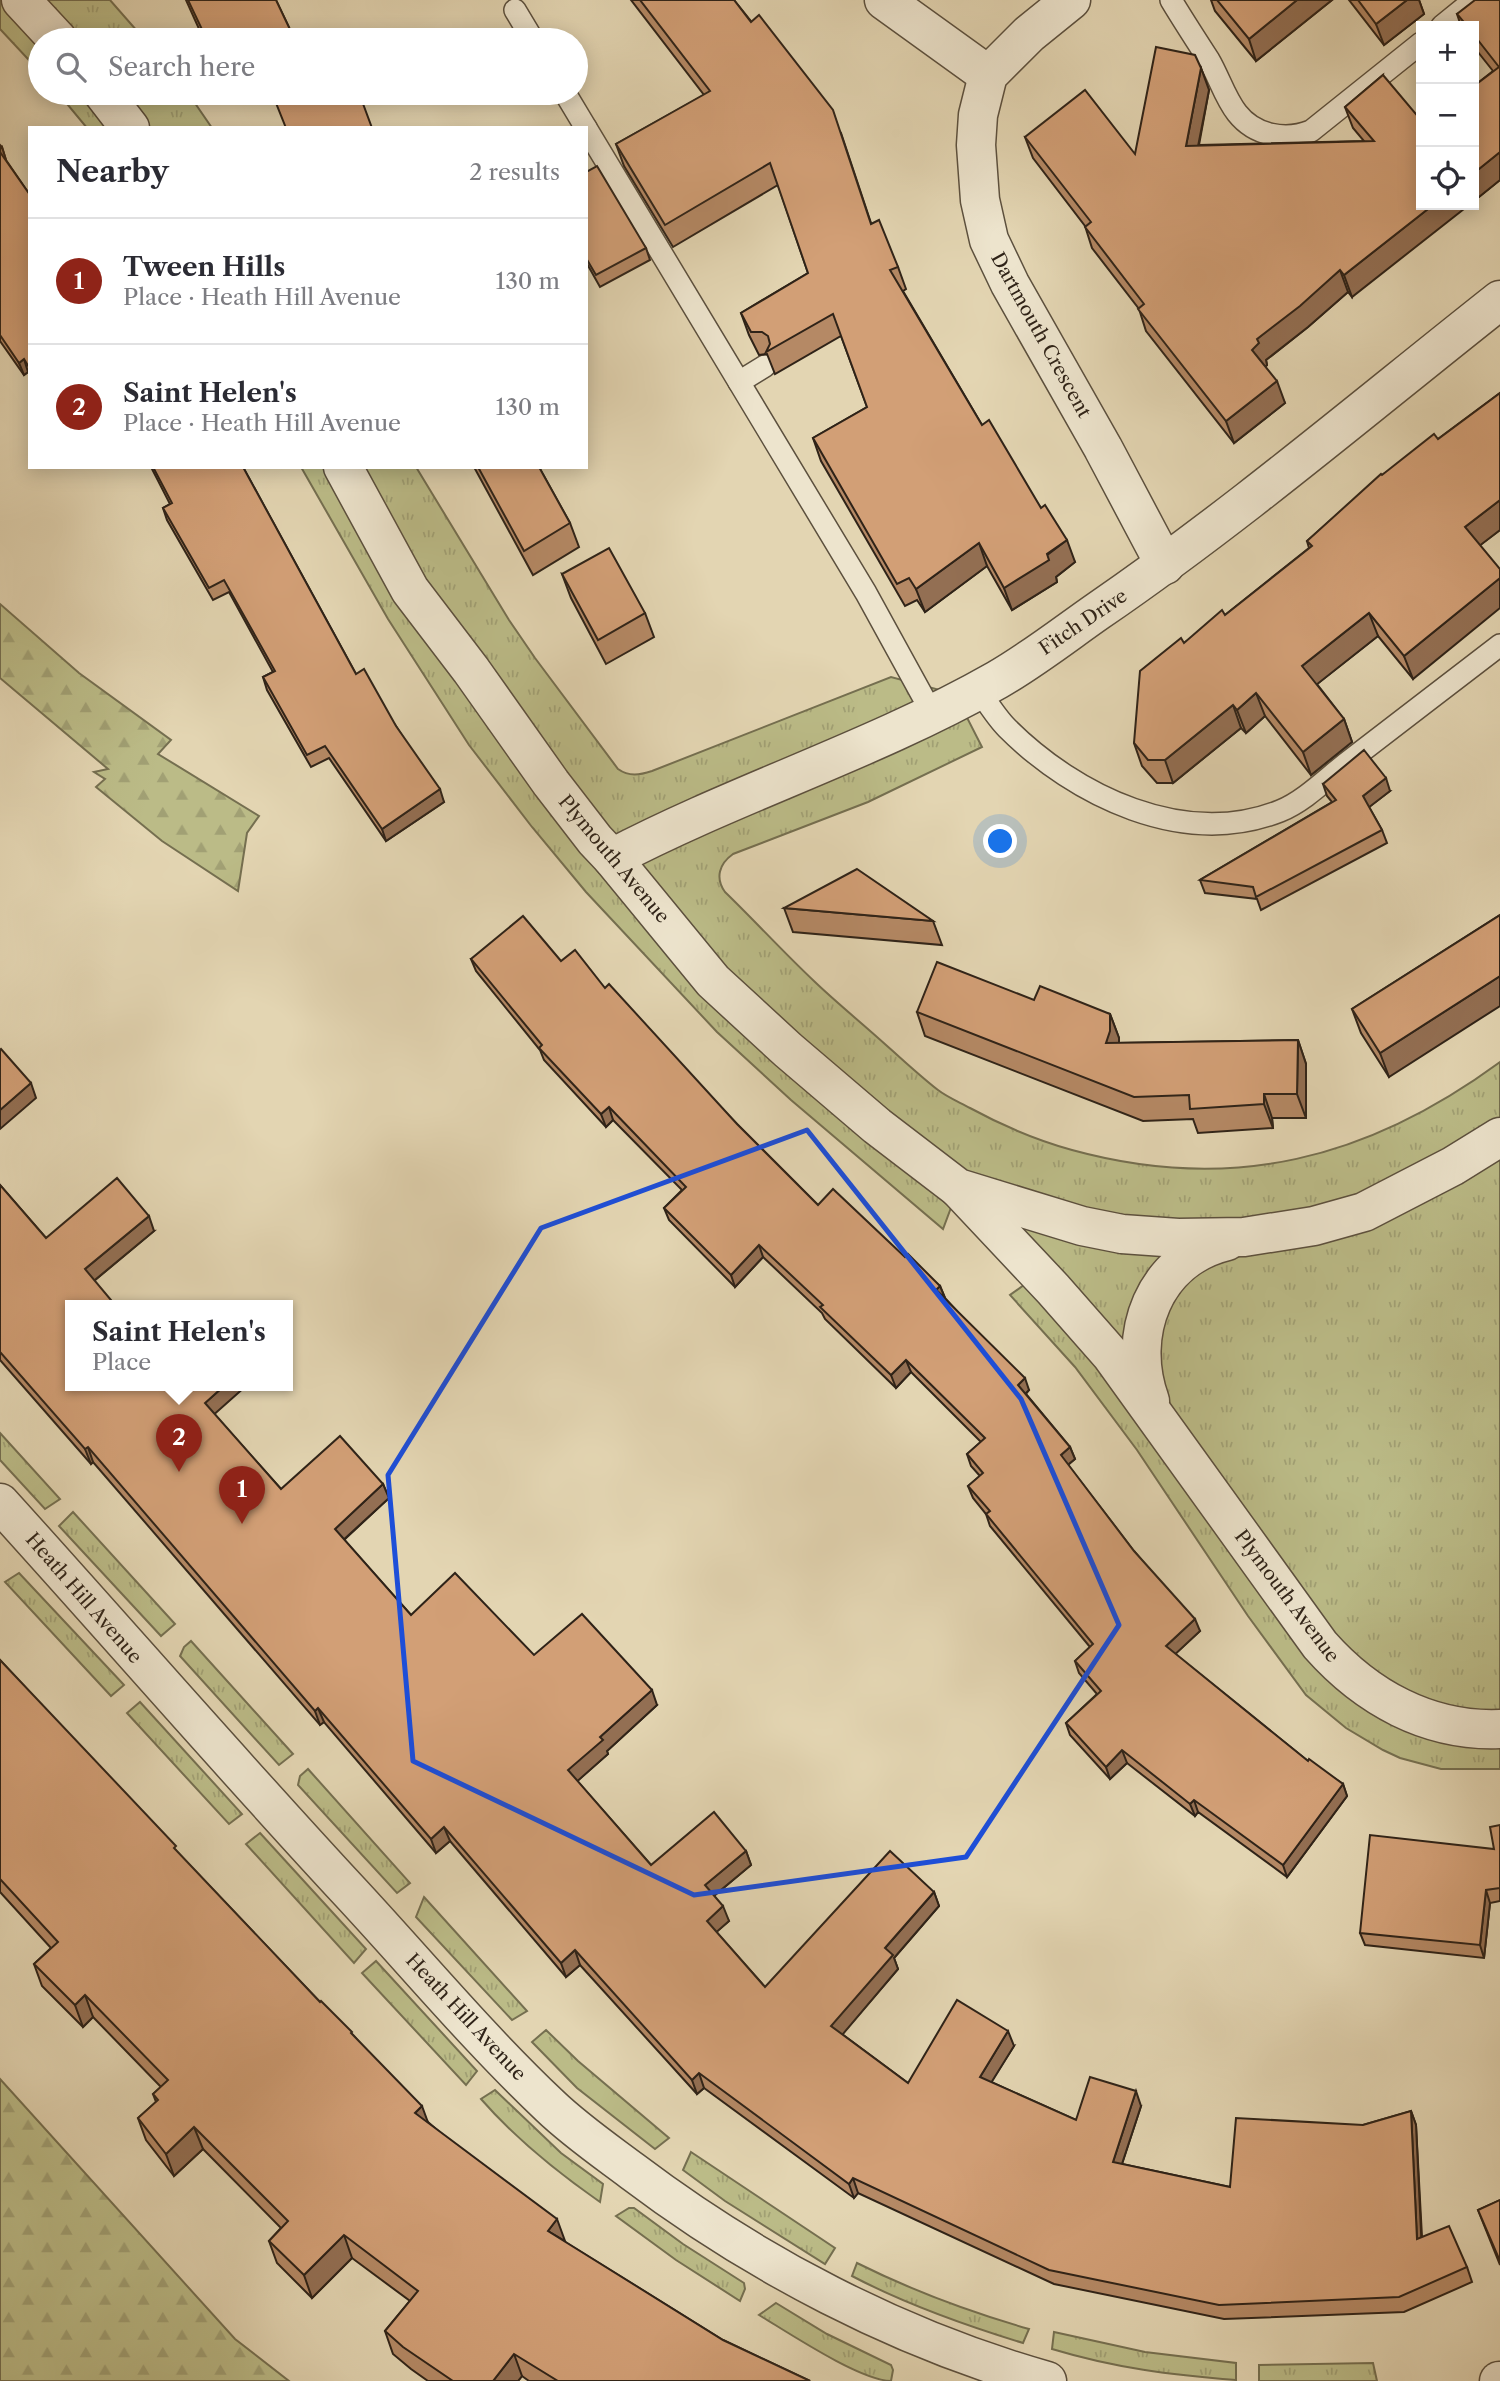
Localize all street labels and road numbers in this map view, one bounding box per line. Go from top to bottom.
street label: Dartmouth Crescent [986,248,1096,422]
street label: Fitch Drive [1035,584,1131,660]
street label: Plymouth Avenue [554,790,674,928]
street label: Plymouth Avenue [1230,1525,1344,1667]
street label: Heath Hill Avenue [21,1528,147,1668]
street label: Heath Hill Avenue [401,1949,531,2085]

